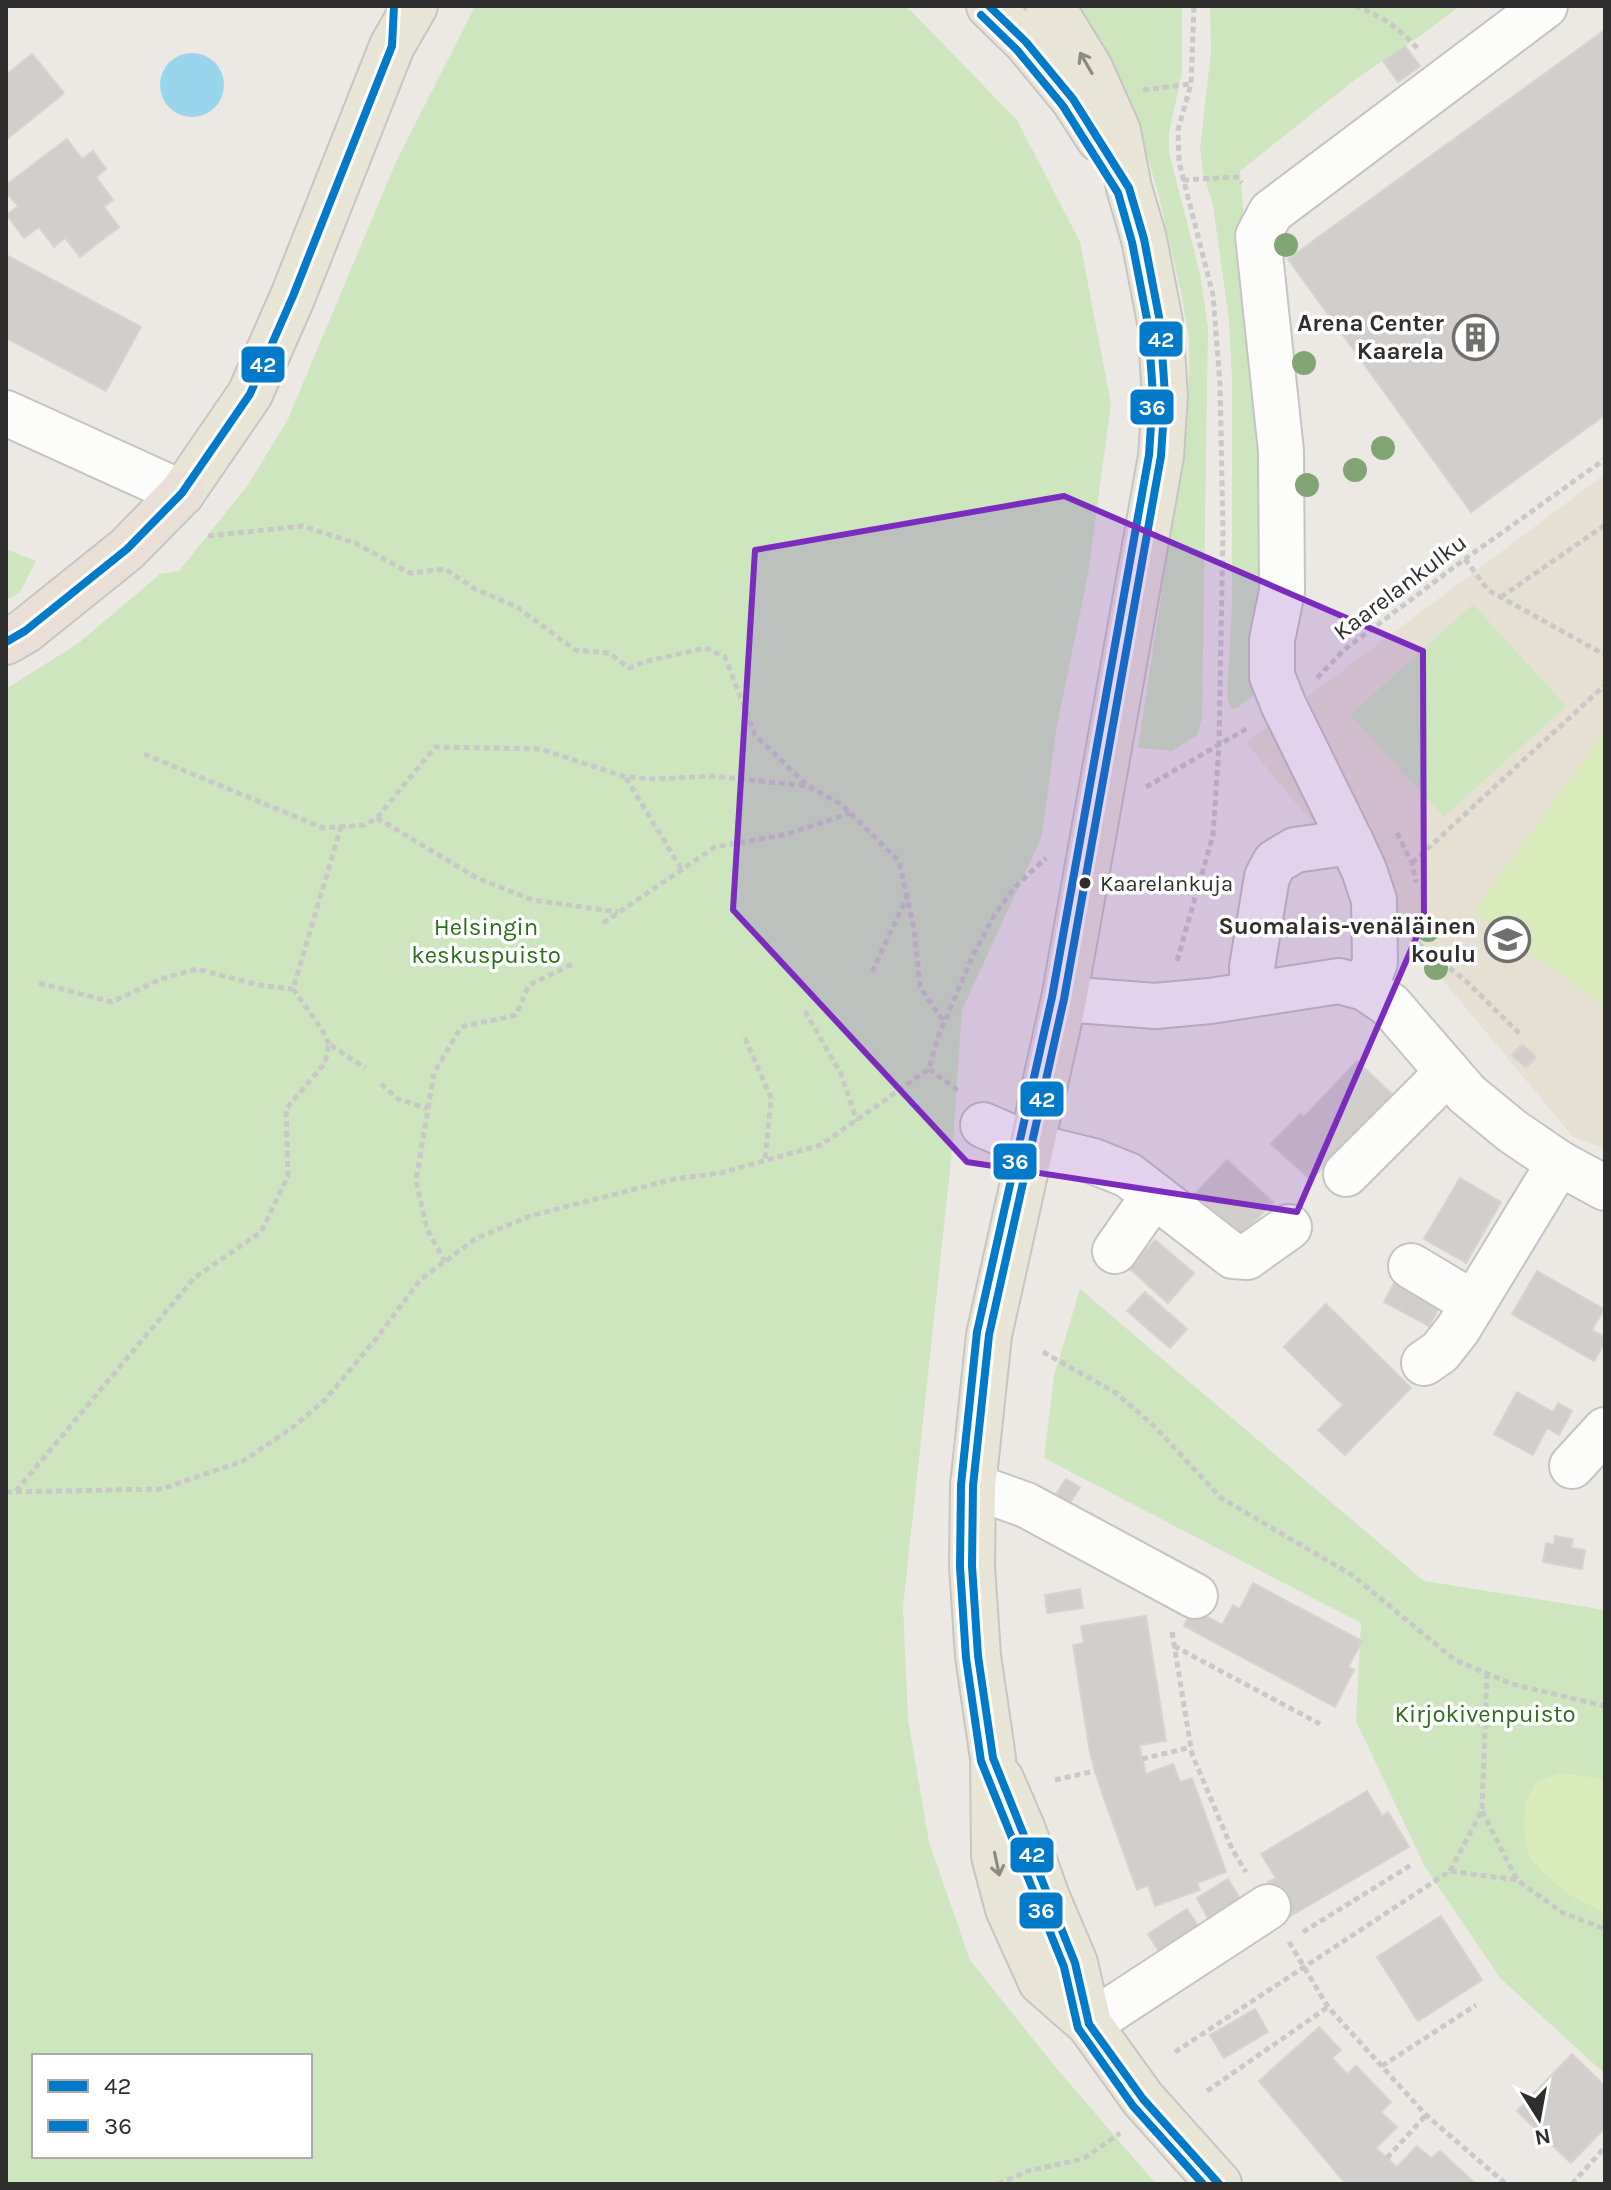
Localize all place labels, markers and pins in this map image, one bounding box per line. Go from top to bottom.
place label: Arena Center Kaarela [1297,309,1445,365]
building icon: Arena Center Kaarela [1451,313,1499,361]
place label: Kaarelankuja [1100,871,1233,897]
marker: Kaarelankuja [1077,875,1093,891]
place label: Suomalais-venäläinen koulu [1218,912,1476,968]
school or university icon: Suomalais-venäläinen koulu [1483,916,1531,964]

